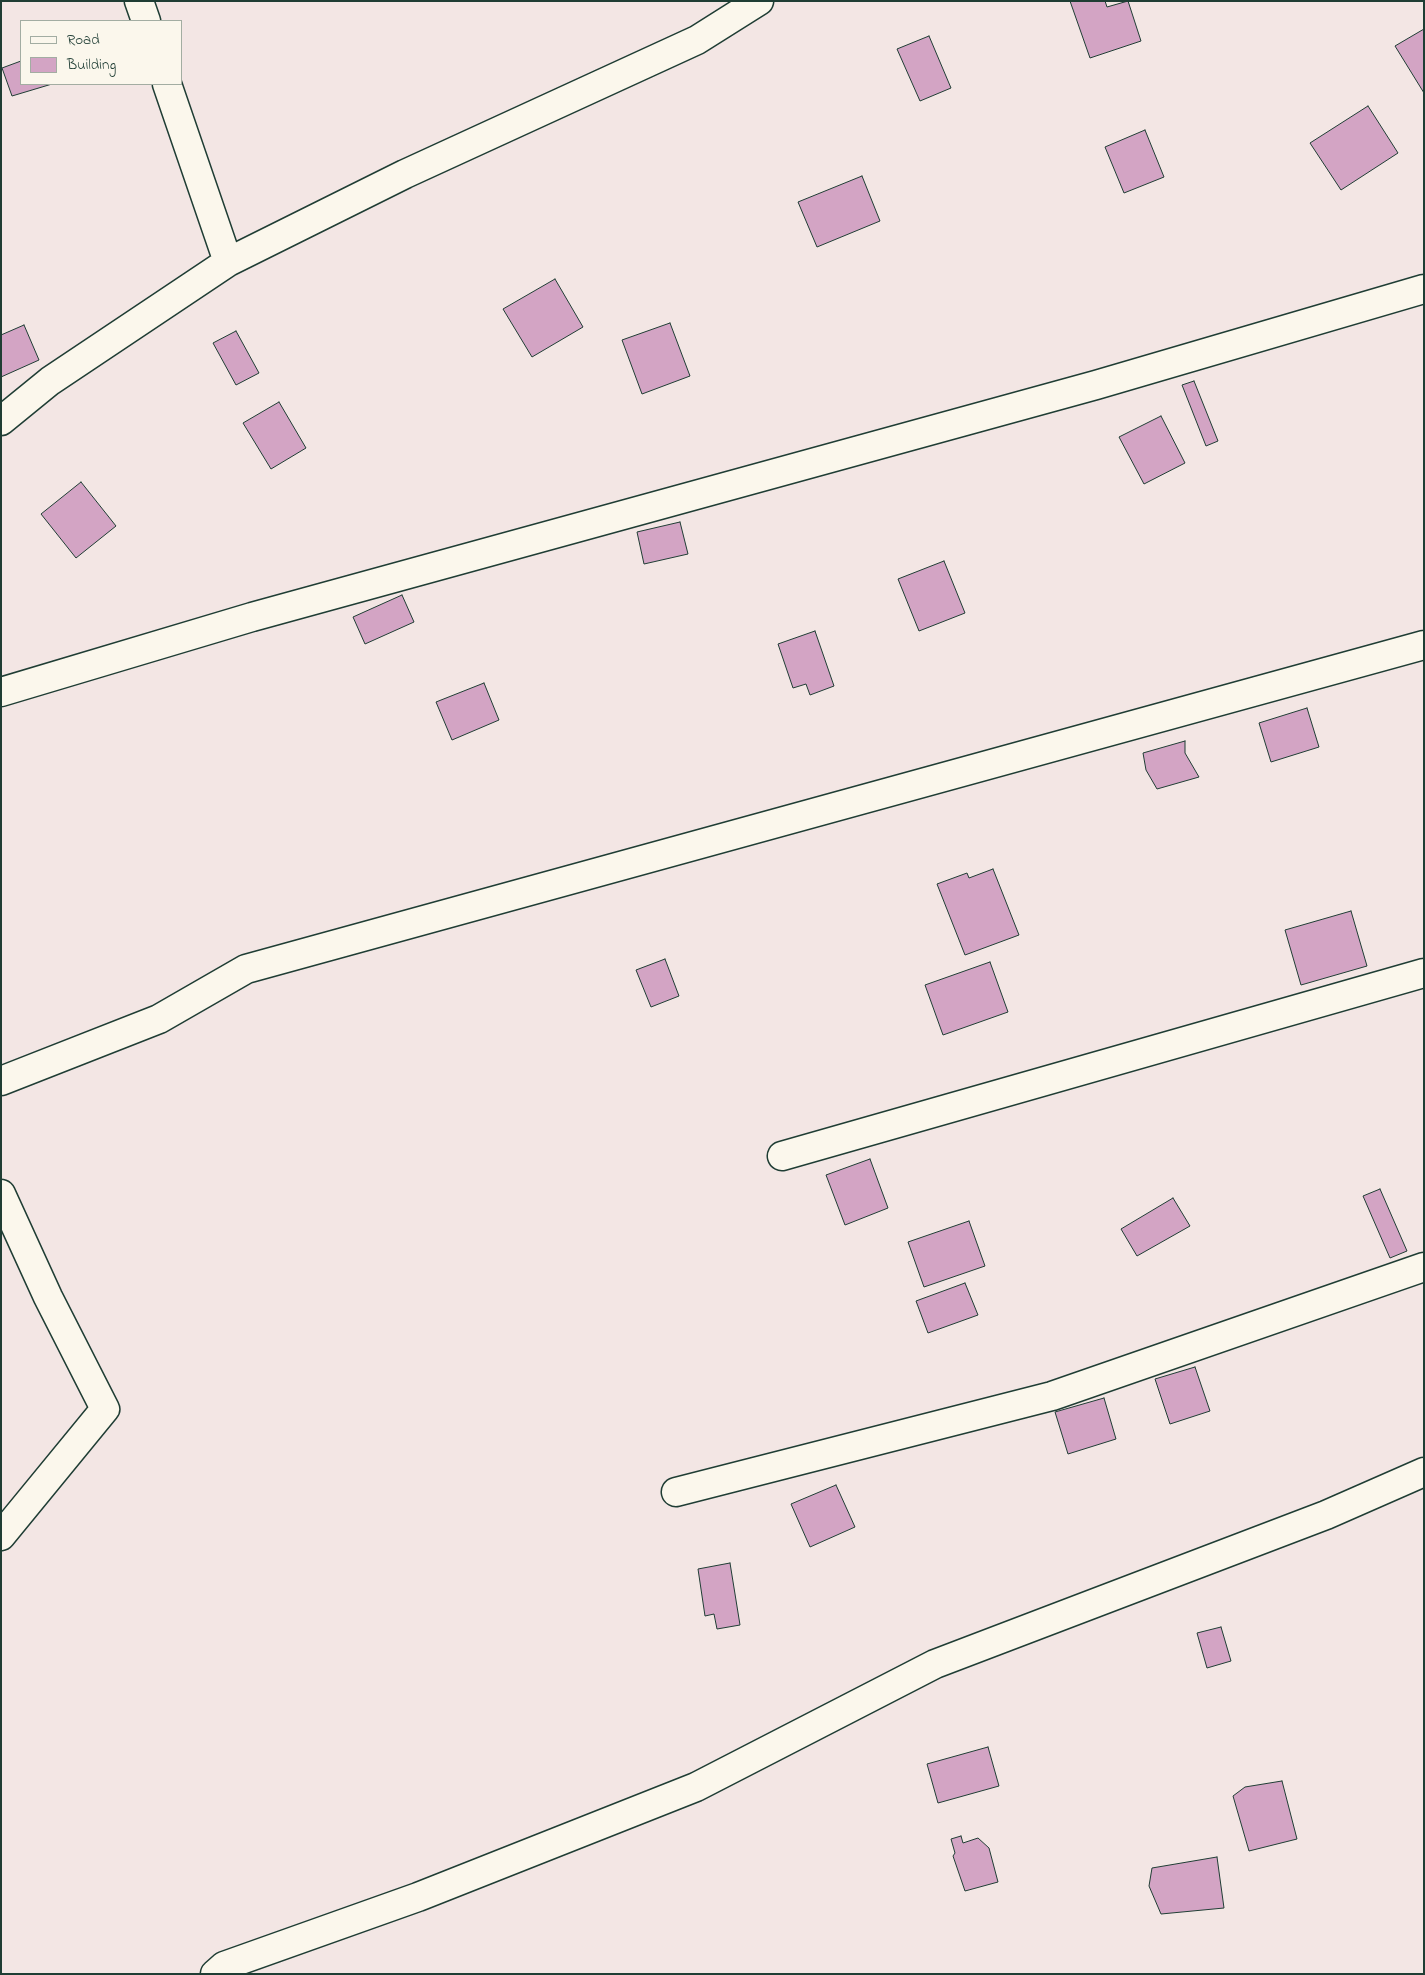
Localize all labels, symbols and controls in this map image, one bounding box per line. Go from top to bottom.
legend [20,20,182,85]
text: Road [67,29,100,51]
text: Building [67,54,116,76]

